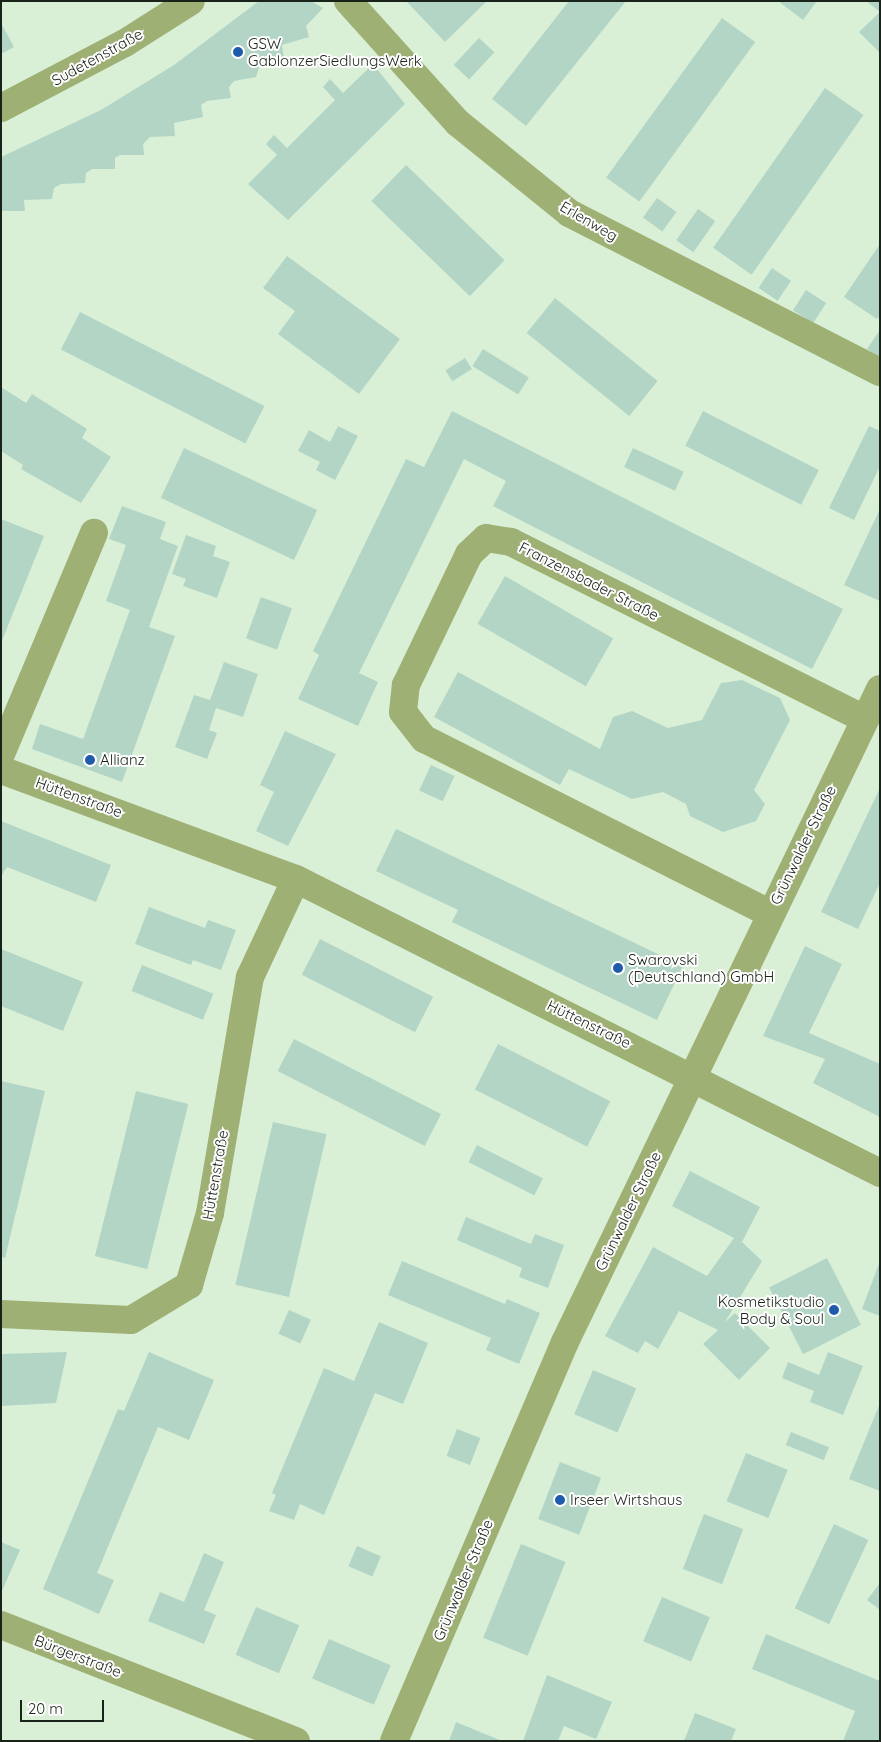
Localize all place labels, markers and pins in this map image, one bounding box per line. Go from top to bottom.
place label: GSW GablonzerSiedlungsWerk [248,34,422,69]
marker: GSW GablonzerSiedlungsWerk [232,46,244,58]
place label: Allianz [100,751,145,769]
marker: Allianz [84,754,96,766]
place label: Swarovski (Deutschland) GmbH [628,950,774,985]
marker: Swarovski (Deutschland) GmbH [612,962,624,974]
place label: Kosmetikstudio Body & Soul [718,1292,824,1327]
marker: Kosmetikstudio Body & Soul [828,1304,840,1316]
place label: Irseer Wirtshaus [570,1491,682,1509]
marker: Irseer Wirtshaus [554,1494,566,1506]

